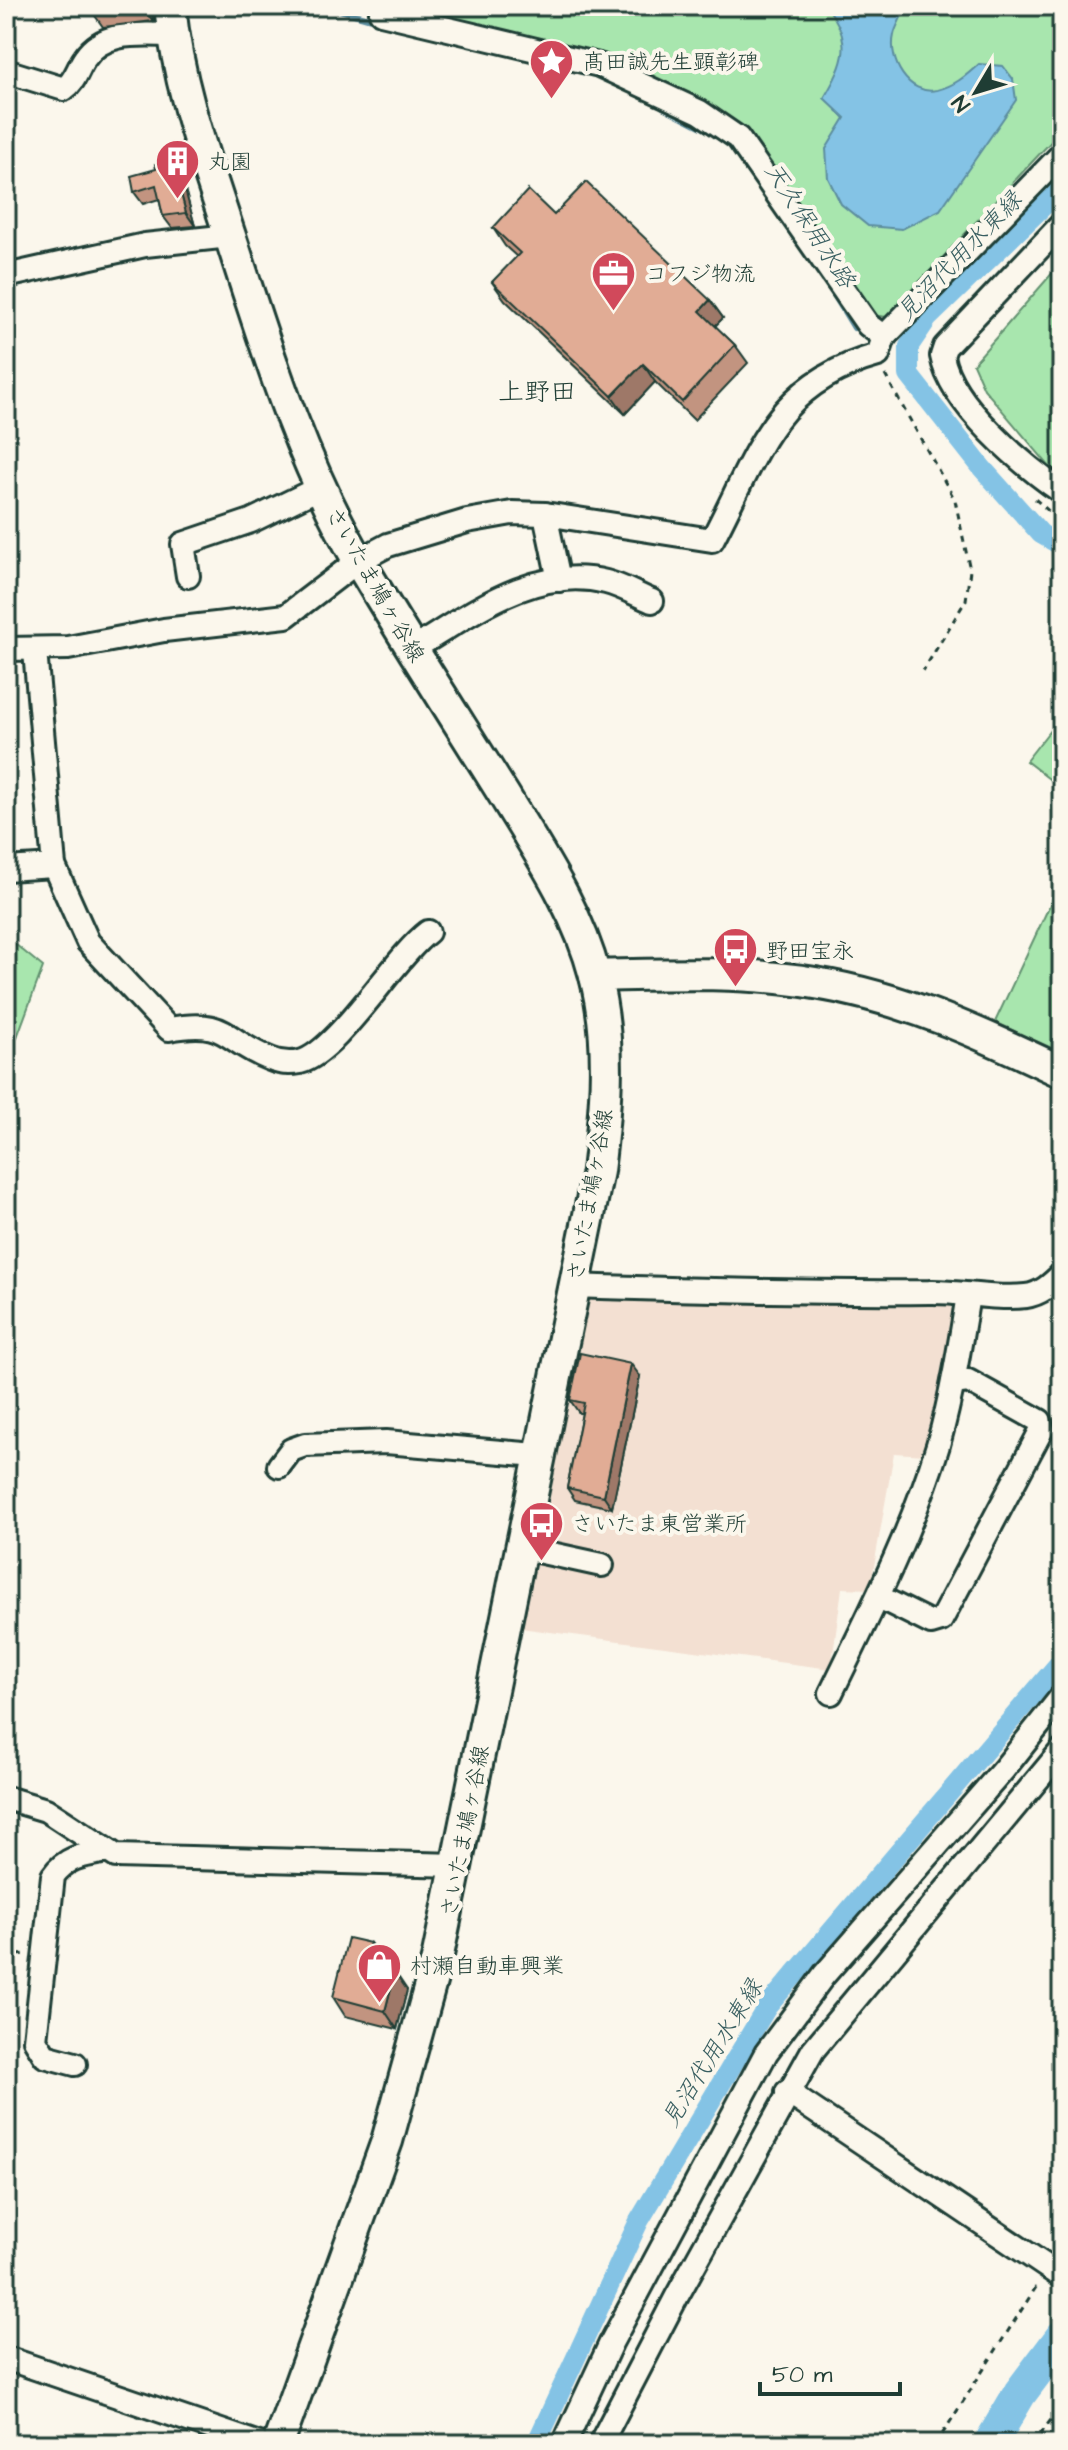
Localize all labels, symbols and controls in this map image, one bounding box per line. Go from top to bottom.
place icon: 髙田誠先生顕彰碑 [528,37,576,100]
place label: 髙田誠先生顕彰碑 [583,47,759,78]
north arrow [936,52,1016,132]
text: N [945,88,978,118]
building icon: 丸園 [153,137,201,200]
place label: 丸園 [208,147,252,178]
water label: 天久保用水路 [756,156,864,297]
water label: 見沼代用水東縁 [889,183,1032,329]
office icon: コフジ物流 [590,249,638,312]
place label: コフジ物流 [645,259,755,290]
district label: 上野田 [498,374,576,410]
street label: さいたま鳩ヶ谷線 [317,501,432,668]
bus stop icon: 野田宝永 [711,926,759,989]
place label: 野田宝永 [766,936,854,967]
street label: さいたま鳩ヶ谷線 [560,1106,621,1284]
bus stop icon: さいたま東営業所 [517,1499,565,1562]
place label: さいたま東営業所 [572,1509,747,1540]
street label: さいたま鳩ヶ谷線 [434,1742,497,1920]
shop icon: 村瀬自動車興業 [355,1941,403,2004]
place label: 村瀬自動車興業 [410,1951,564,1982]
water label: 見沼代用水東縁 [654,1972,773,2134]
scale bar [760,2346,900,2396]
text: 50 m [772,2358,833,2392]

